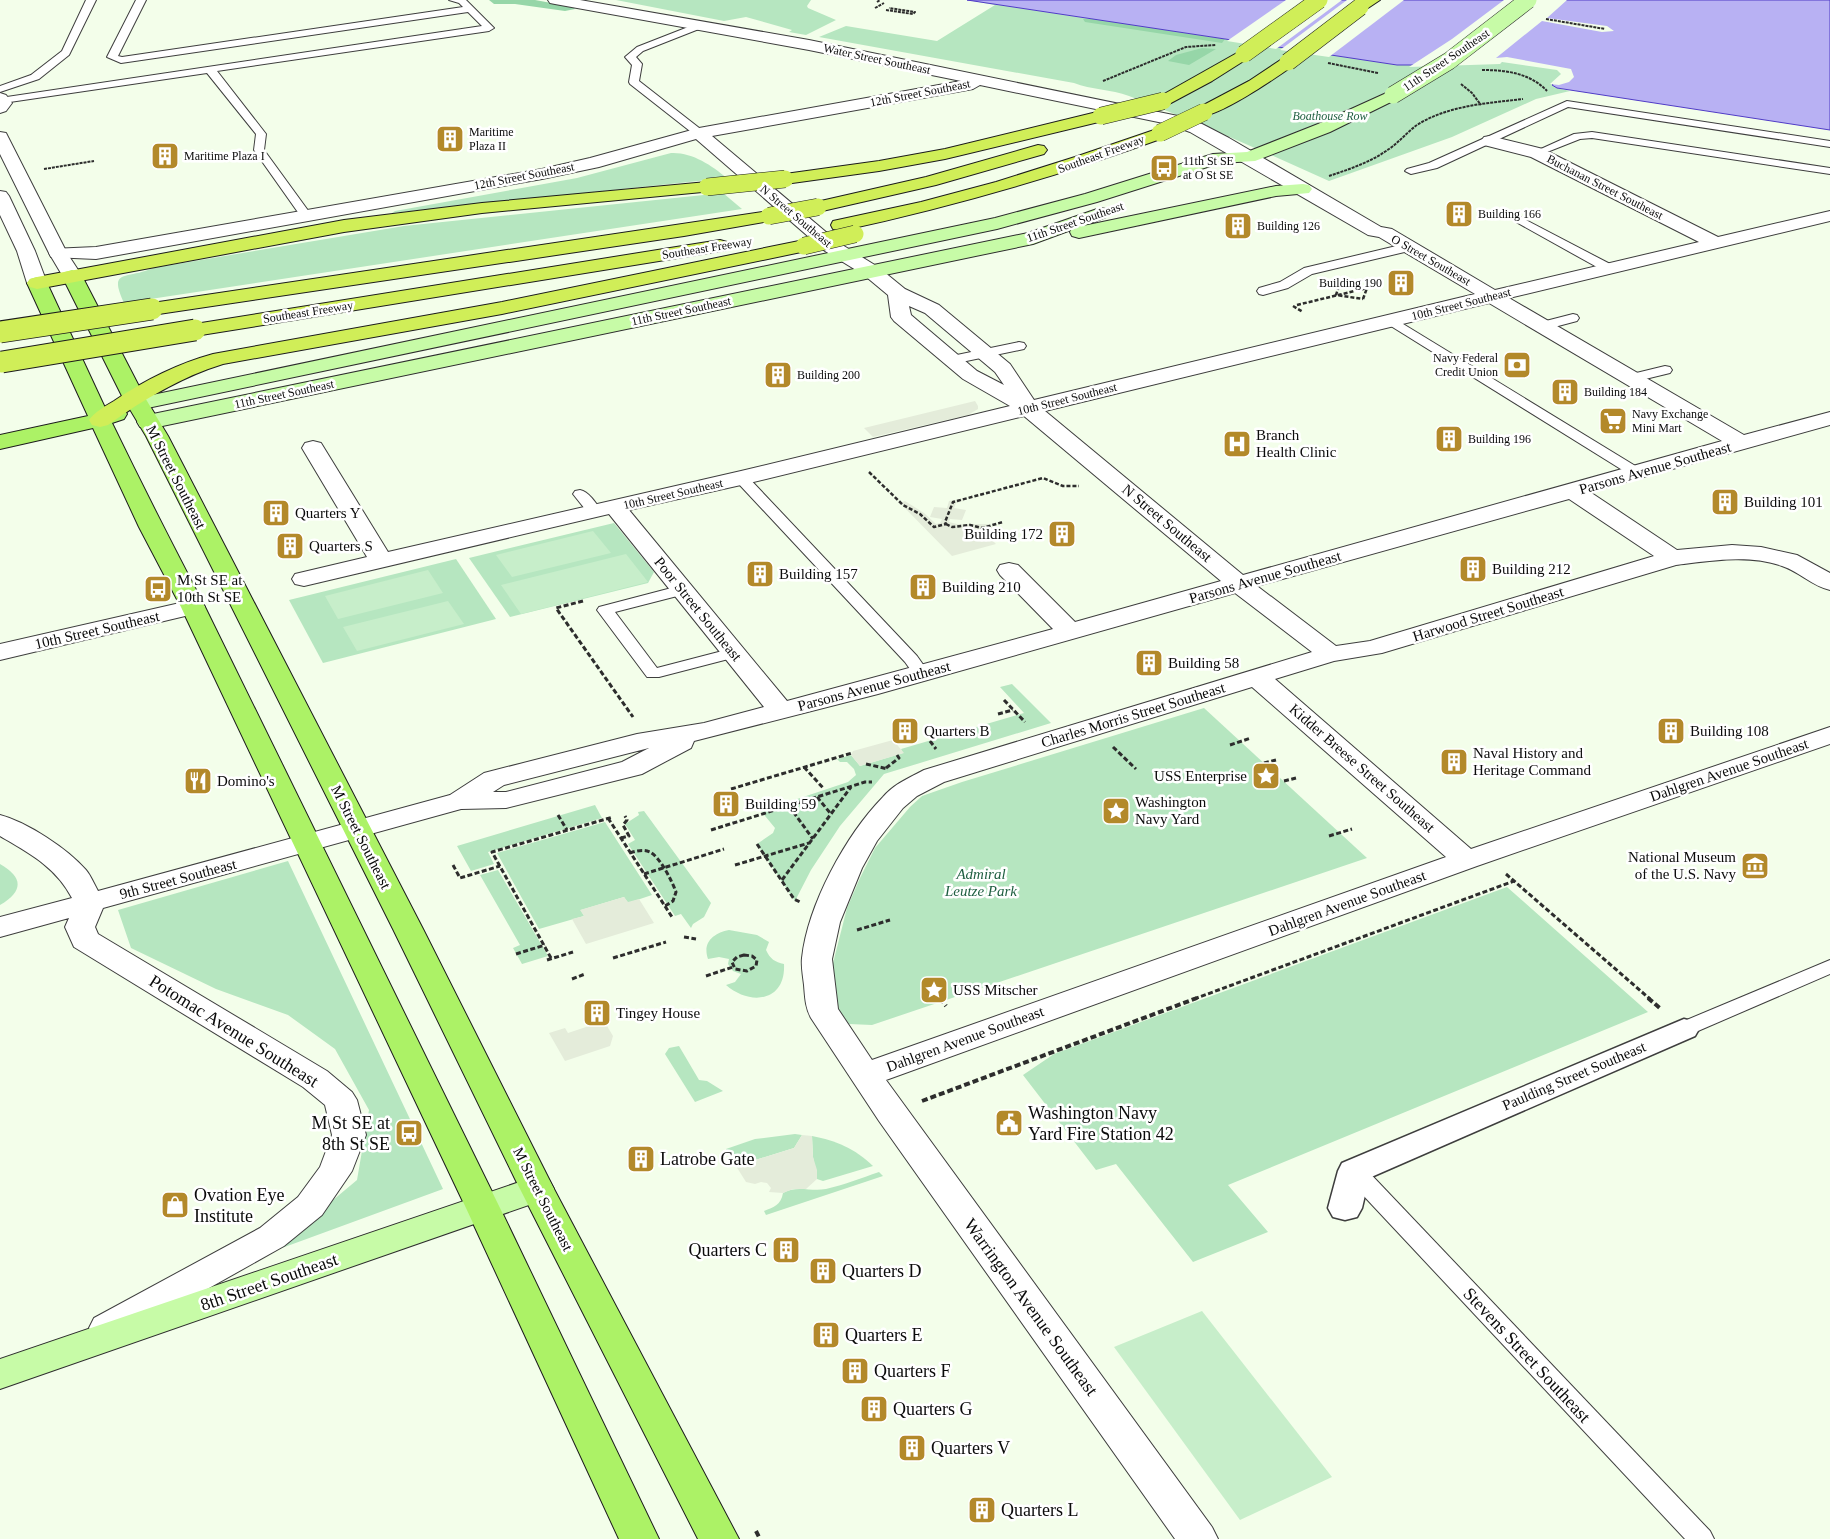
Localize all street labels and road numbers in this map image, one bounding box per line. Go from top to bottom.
street label: 11th Street Southeast [1400,25,1493,94]
street label: Water Street Southeast [822,41,932,77]
street label: 12th Street Southeast [869,76,972,110]
street label: Southeast Freeway [1056,132,1146,176]
street label: Buchanan Street Southeast [1545,152,1666,223]
street label: 12th Street Southeast [473,159,576,193]
street label: N Street Southeast [757,182,835,250]
street label: 11th Street Southeast [1025,199,1126,245]
street label: O Street Southeast [1389,232,1474,289]
street label: Southeast Freeway [661,234,753,262]
street label: 10th Street Southeast [1410,285,1513,323]
street label: 11th Street Southeast [630,293,733,328]
street label: Southeast Freeway [262,298,354,326]
street label: 11th Street Southeast [233,376,336,411]
street label: 10th Street Southeast [1016,380,1119,418]
street label: M Street Southeast [143,423,209,532]
street label: Parsons Avenue Southeast [1577,438,1734,497]
street label: 10th Street Southeast [622,476,725,512]
street label: N Street Southeast [1119,481,1216,566]
street label: Parsons Avenue Southeast [1187,547,1344,606]
street label: Poor Street Southeast [651,554,745,665]
street label: Harwood Street Southeast [1411,583,1566,645]
street label: 10th Street Southeast [33,608,162,652]
street label: Parsons Avenue Southeast [796,658,953,714]
street label: Charles Morris Street Southeast [1039,679,1228,751]
street label: Kidder Breese Street Southeast [1286,701,1438,836]
street label: Dahlgren Avenue Southeast [1648,735,1811,805]
street label: M Street Southeast [328,783,394,892]
street label: 9th Street Southeast [118,856,239,902]
street label: Dahlgren Avenue Southeast [1266,867,1429,939]
street label: Potomac Avenue Southeast [146,971,322,1091]
street label: Dahlgren Avenue Southeast [884,1003,1047,1075]
street label: Paulding Street Southeast [1500,1038,1649,1113]
street label: M Street Southeast [510,1145,576,1254]
street label: Warrington Avenue Southeast [960,1214,1102,1400]
street label: 8th Street Southeast [198,1249,340,1315]
street label: Stevens Street Southeast [1459,1283,1595,1427]

